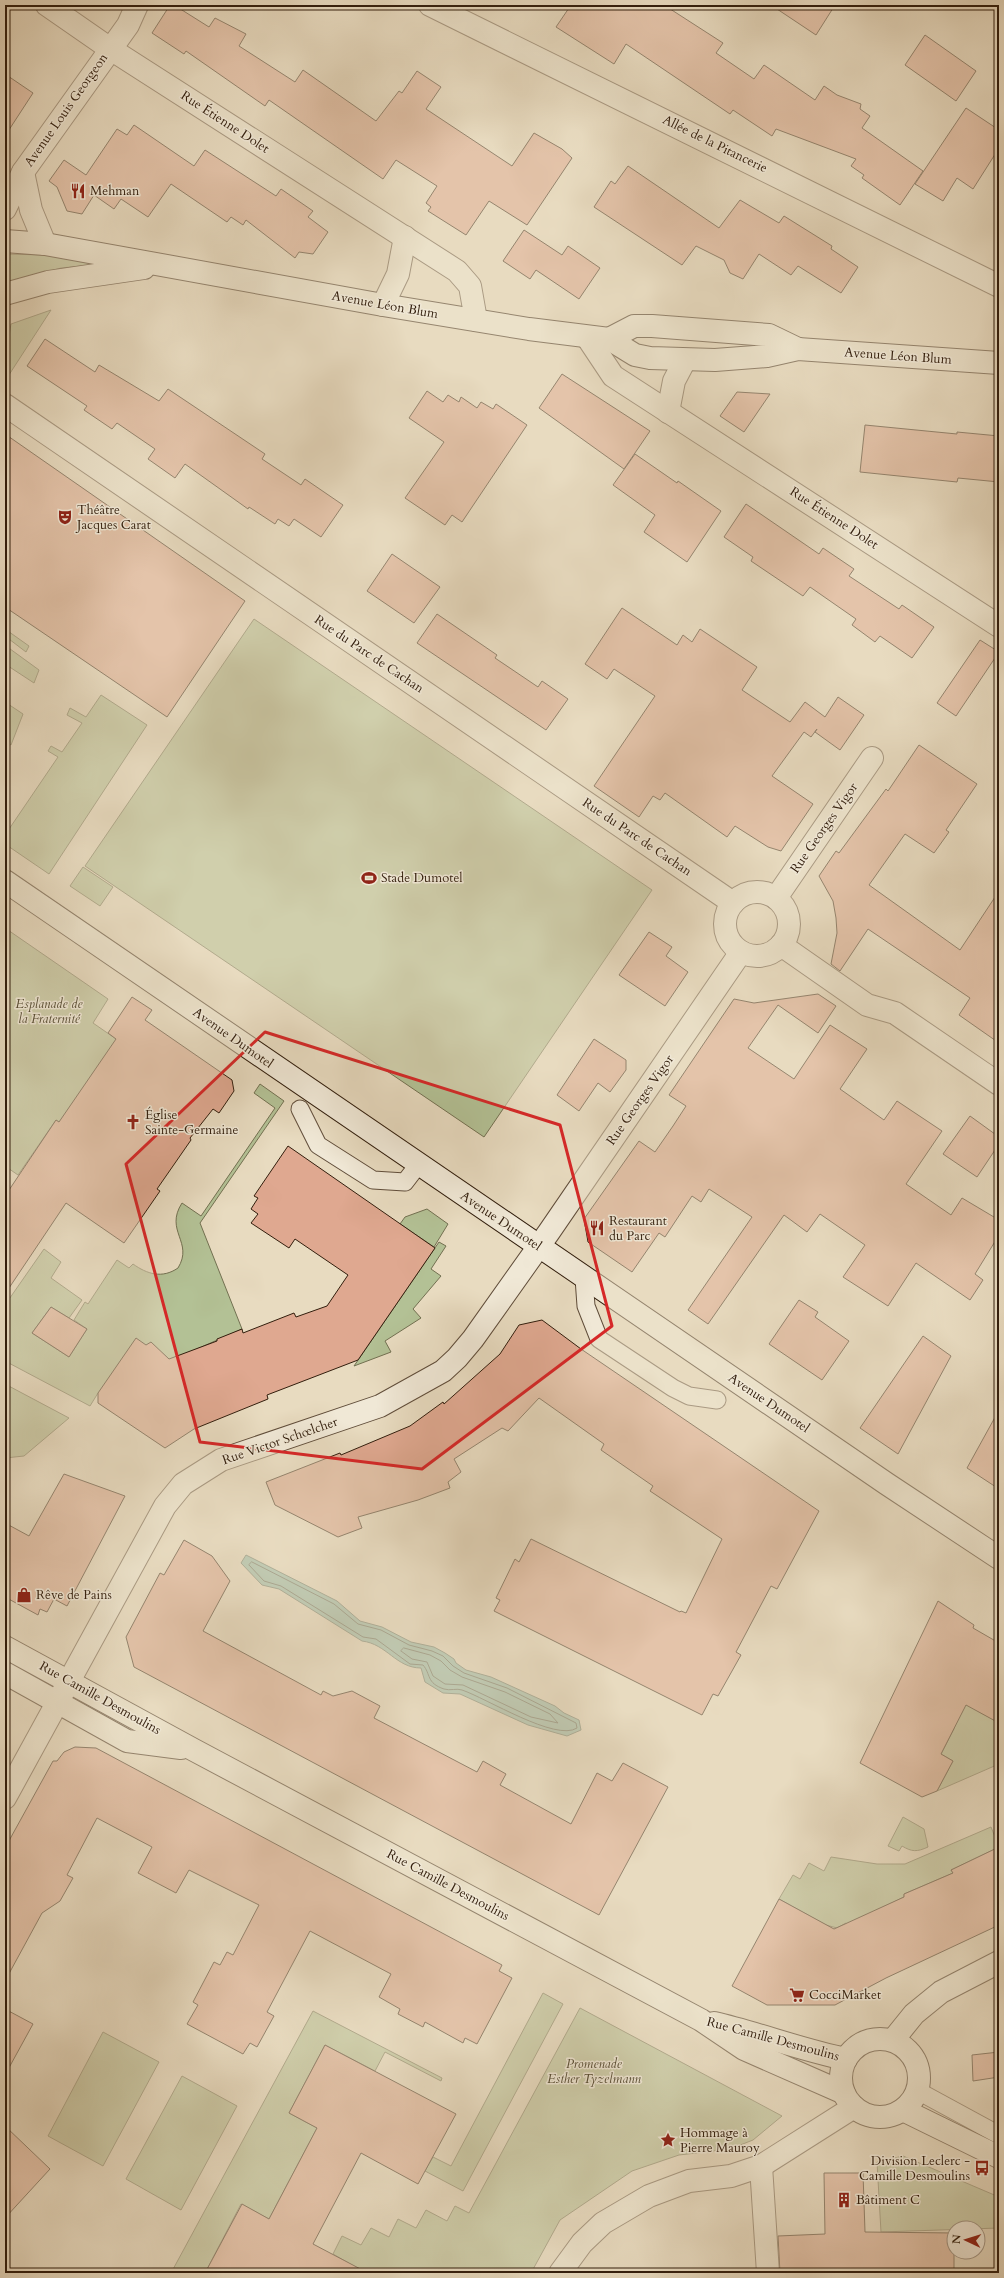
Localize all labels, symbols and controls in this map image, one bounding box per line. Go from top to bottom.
street label: Avenue Louis Georgeon [20,49,112,170]
street label: Rue Étienne Dolet [177,87,273,157]
street label: Allée de la Pitancerie [660,111,770,177]
restaurant icon: Mehman [69,182,87,200]
place label: Mehman [90,182,140,200]
street label: Avenue Léon Blum [330,287,440,323]
street label: Avenue Léon Blum [844,343,952,369]
street label: Rue Étienne Dolet [786,483,882,553]
place label: Théâtre Jacques Carat [75,501,151,534]
theatre icon: Théâtre Jacques Carat [56,508,74,526]
street label: Rue du Parc de Cachan [311,611,428,698]
street label: Rue Georges Vigor [786,779,862,877]
street label: Rue du Parc de Cachan [579,794,696,881]
sports icon: Stade Dumotel [360,869,378,887]
place label: Stade Dumotel [381,869,463,887]
park label: Esplanade de la Fraternité [16,995,83,1028]
street label: Avenue Dumotel [189,1003,278,1073]
street label: Rue Georges Vigor [602,1051,678,1149]
place label: Église Sainte-Germaine [145,1106,239,1139]
church icon: Église Sainte-Germaine [124,1113,142,1131]
street label: Avenue Dumotel [457,1187,546,1255]
place label: Restaurant du Parc [609,1212,667,1245]
restaurant icon: Restaurant du Parc [588,1219,606,1237]
street label: Avenue Dumotel [725,1369,814,1437]
street label: Rue Victor Schœlcher [220,1413,340,1469]
shop icon: Rêve de Pains [15,1586,33,1604]
place label: Rêve de Pains [36,1586,112,1604]
street label: Rue Camille Desmoulins [36,1657,164,1739]
street label: Rue Camille Desmoulins [384,1845,512,1925]
supermarket icon: CocciMarket [788,1986,806,2004]
place label: CocciMarket [809,1986,881,2004]
street label: Rue Camille Desmoulins [705,2013,841,2065]
park label: Promenade Esther Tyzelmann [547,2055,642,2088]
place label: Hommage à Pierre Mauroy [680,2124,760,2157]
place icon: Hommage à Pierre Mauroy [659,2131,677,2149]
place label: Division Leclerc - Camille Desmoulins [859,2152,970,2185]
bus stop icon: Division Leclerc - Camille Desmoulins [973,2159,991,2177]
building icon: Bâtiment C [835,2191,853,2209]
place label: Bâtiment C [856,2191,920,2209]
north arrow [946,2220,986,2260]
text: N [949,2234,964,2245]

